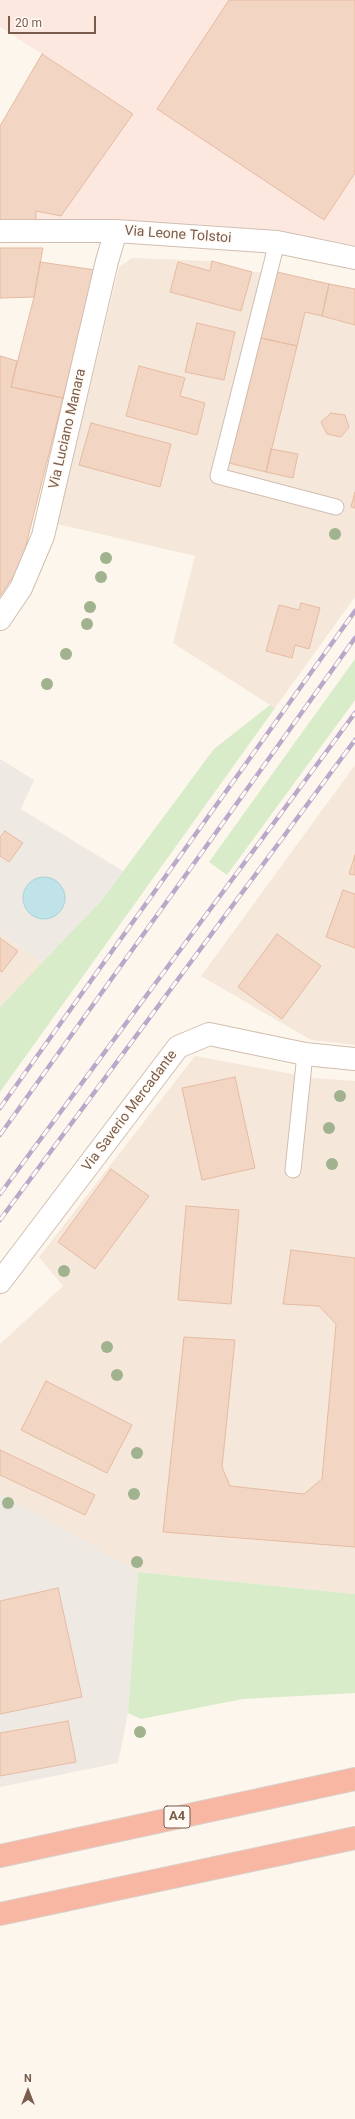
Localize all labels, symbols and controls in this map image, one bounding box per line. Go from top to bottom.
scale bar [10,8,98,34]
text: 20 m [15,16,42,30]
street label: Via Leone Tolstoi [124,223,232,247]
street label: Via Luciano Manara [46,367,90,491]
street label: Via Saverio Mercadante [79,1047,181,1175]
road number: A4 [164,1806,190,1828]
north arrow [8,2071,48,2111]
text: N [24,2072,32,2085]

